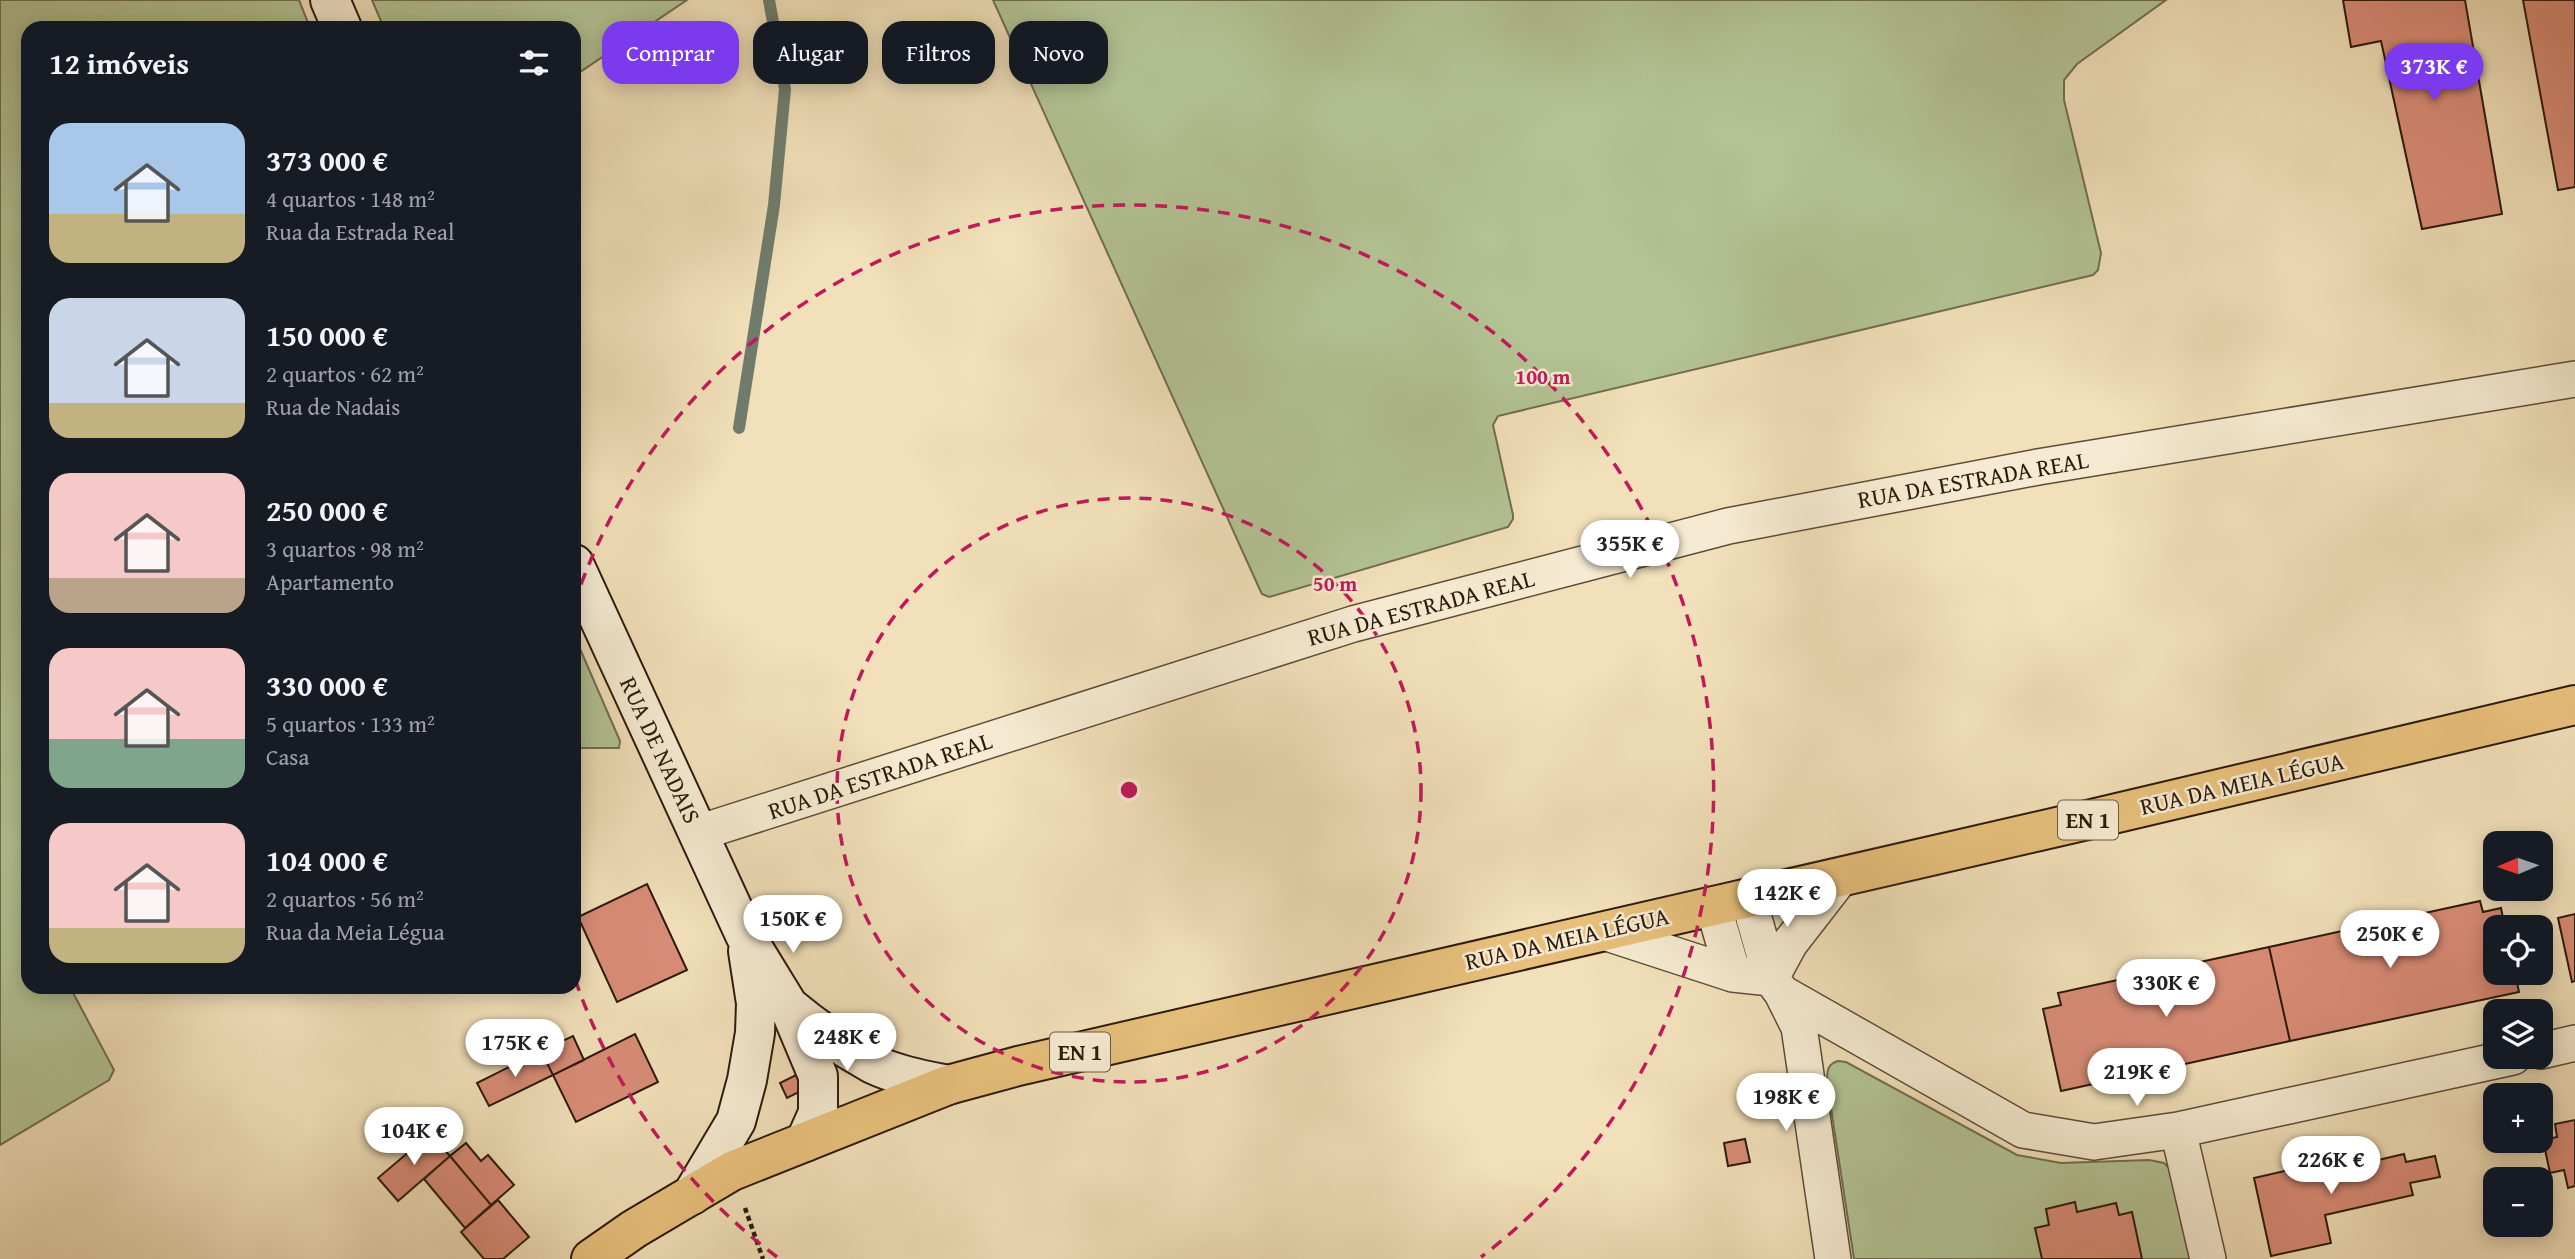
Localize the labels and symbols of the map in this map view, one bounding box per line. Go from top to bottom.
pin: 373K € [2377,43,2491,103]
text: 100 m [1515,361,1571,392]
street label: RUA DA ESTRADA REAL [1855,442,2091,517]
pin: 355K € [1573,520,1687,580]
street label: RUA DA ESTRADA REAL [1304,560,1539,655]
text: 50 m [1313,568,1357,599]
street label: RUA DE NADAIS [611,671,710,829]
street label: RUA DA ESTRADA REAL [763,723,997,828]
street label: RUA DA MEIA LÉGUA [2137,743,2348,824]
centre of rings [1117,778,1141,802]
road number: EN 1 [2058,800,2118,840]
north arrow [2483,831,2553,901]
pin: 142K € [1730,870,1844,929]
pin: 150K € [736,895,850,955]
street label: RUA DA MEIA LÉGUA [1462,898,1673,979]
pin: 250K € [2333,911,2447,970]
pin: 330K € [2109,960,2223,1019]
pin: 248K € [790,1014,904,1073]
pin: 175K € [458,1020,572,1079]
road number: EN 1 [1050,1032,1110,1072]
pin: 219K € [2080,1048,2194,1108]
pin: 198K € [1729,1074,1843,1133]
pin: 104K € [357,1108,471,1167]
pin: 226K € [2274,1136,2388,1196]

